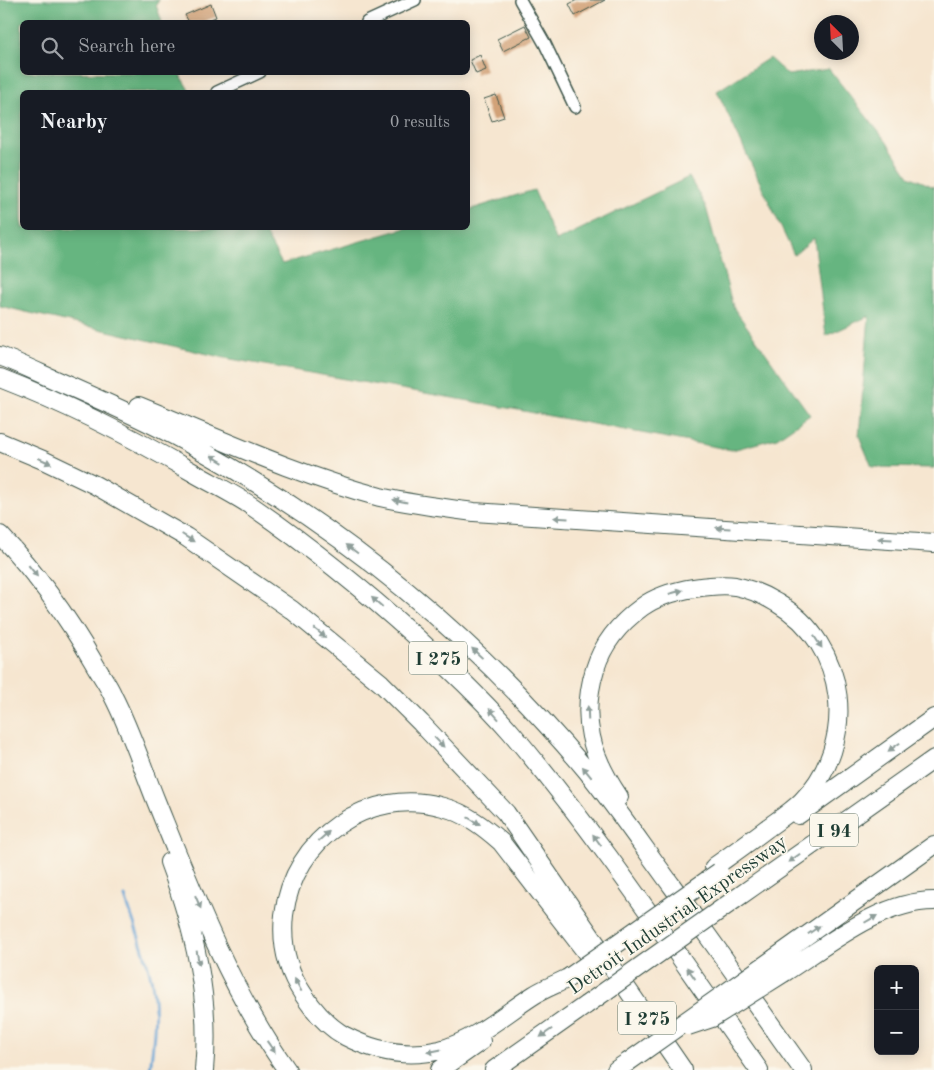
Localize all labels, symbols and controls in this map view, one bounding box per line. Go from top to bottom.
north arrow [814,15,859,60]
search box [20,20,470,75]
icon: search [38,34,66,62]
text: Search here [78,38,175,57]
text: Nearby [40,112,108,133]
text: 0 results [390,115,450,131]
one-way arrow [211,455,224,464]
one-way arrow [38,458,52,466]
one-way arrow [391,496,407,504]
one-way arrow [553,513,569,521]
one-way arrow [715,524,731,532]
one-way arrow [181,533,194,543]
one-way arrow [877,535,893,543]
one-way arrow [345,544,359,554]
one-way arrow [27,564,38,577]
one-way arrow [668,587,683,595]
one-way arrow [370,597,383,608]
one-way arrow [313,627,326,638]
one-way arrow [813,635,822,648]
road number: I 275 [409,641,467,674]
one-way arrow [471,647,483,659]
one-way arrow [584,705,592,721]
one-way arrow [489,708,500,721]
one-way arrow [433,736,445,748]
one-way arrow [887,742,901,752]
one-way arrow [582,766,593,779]
road number: I 94 [810,814,858,846]
one-way arrow [467,816,481,825]
one-way arrow [317,831,330,842]
street label: Detroit Industrial Expressway [565,832,792,999]
one-way arrow [592,833,602,847]
one-way arrow [787,853,801,863]
one-way arrow [195,895,203,909]
one-way arrow [864,914,877,923]
one-way arrow [808,925,821,935]
one-way arrow [194,951,202,967]
map controls [874,965,919,1055]
button: + [874,965,919,1010]
one-way arrow [686,966,696,980]
one-way arrow [293,978,302,991]
road number: I 275 [618,1001,676,1034]
button: − [874,1010,919,1055]
one-way arrow [539,1028,553,1038]
one-way arrow [266,1040,276,1054]
one-way arrow [425,1047,441,1055]

